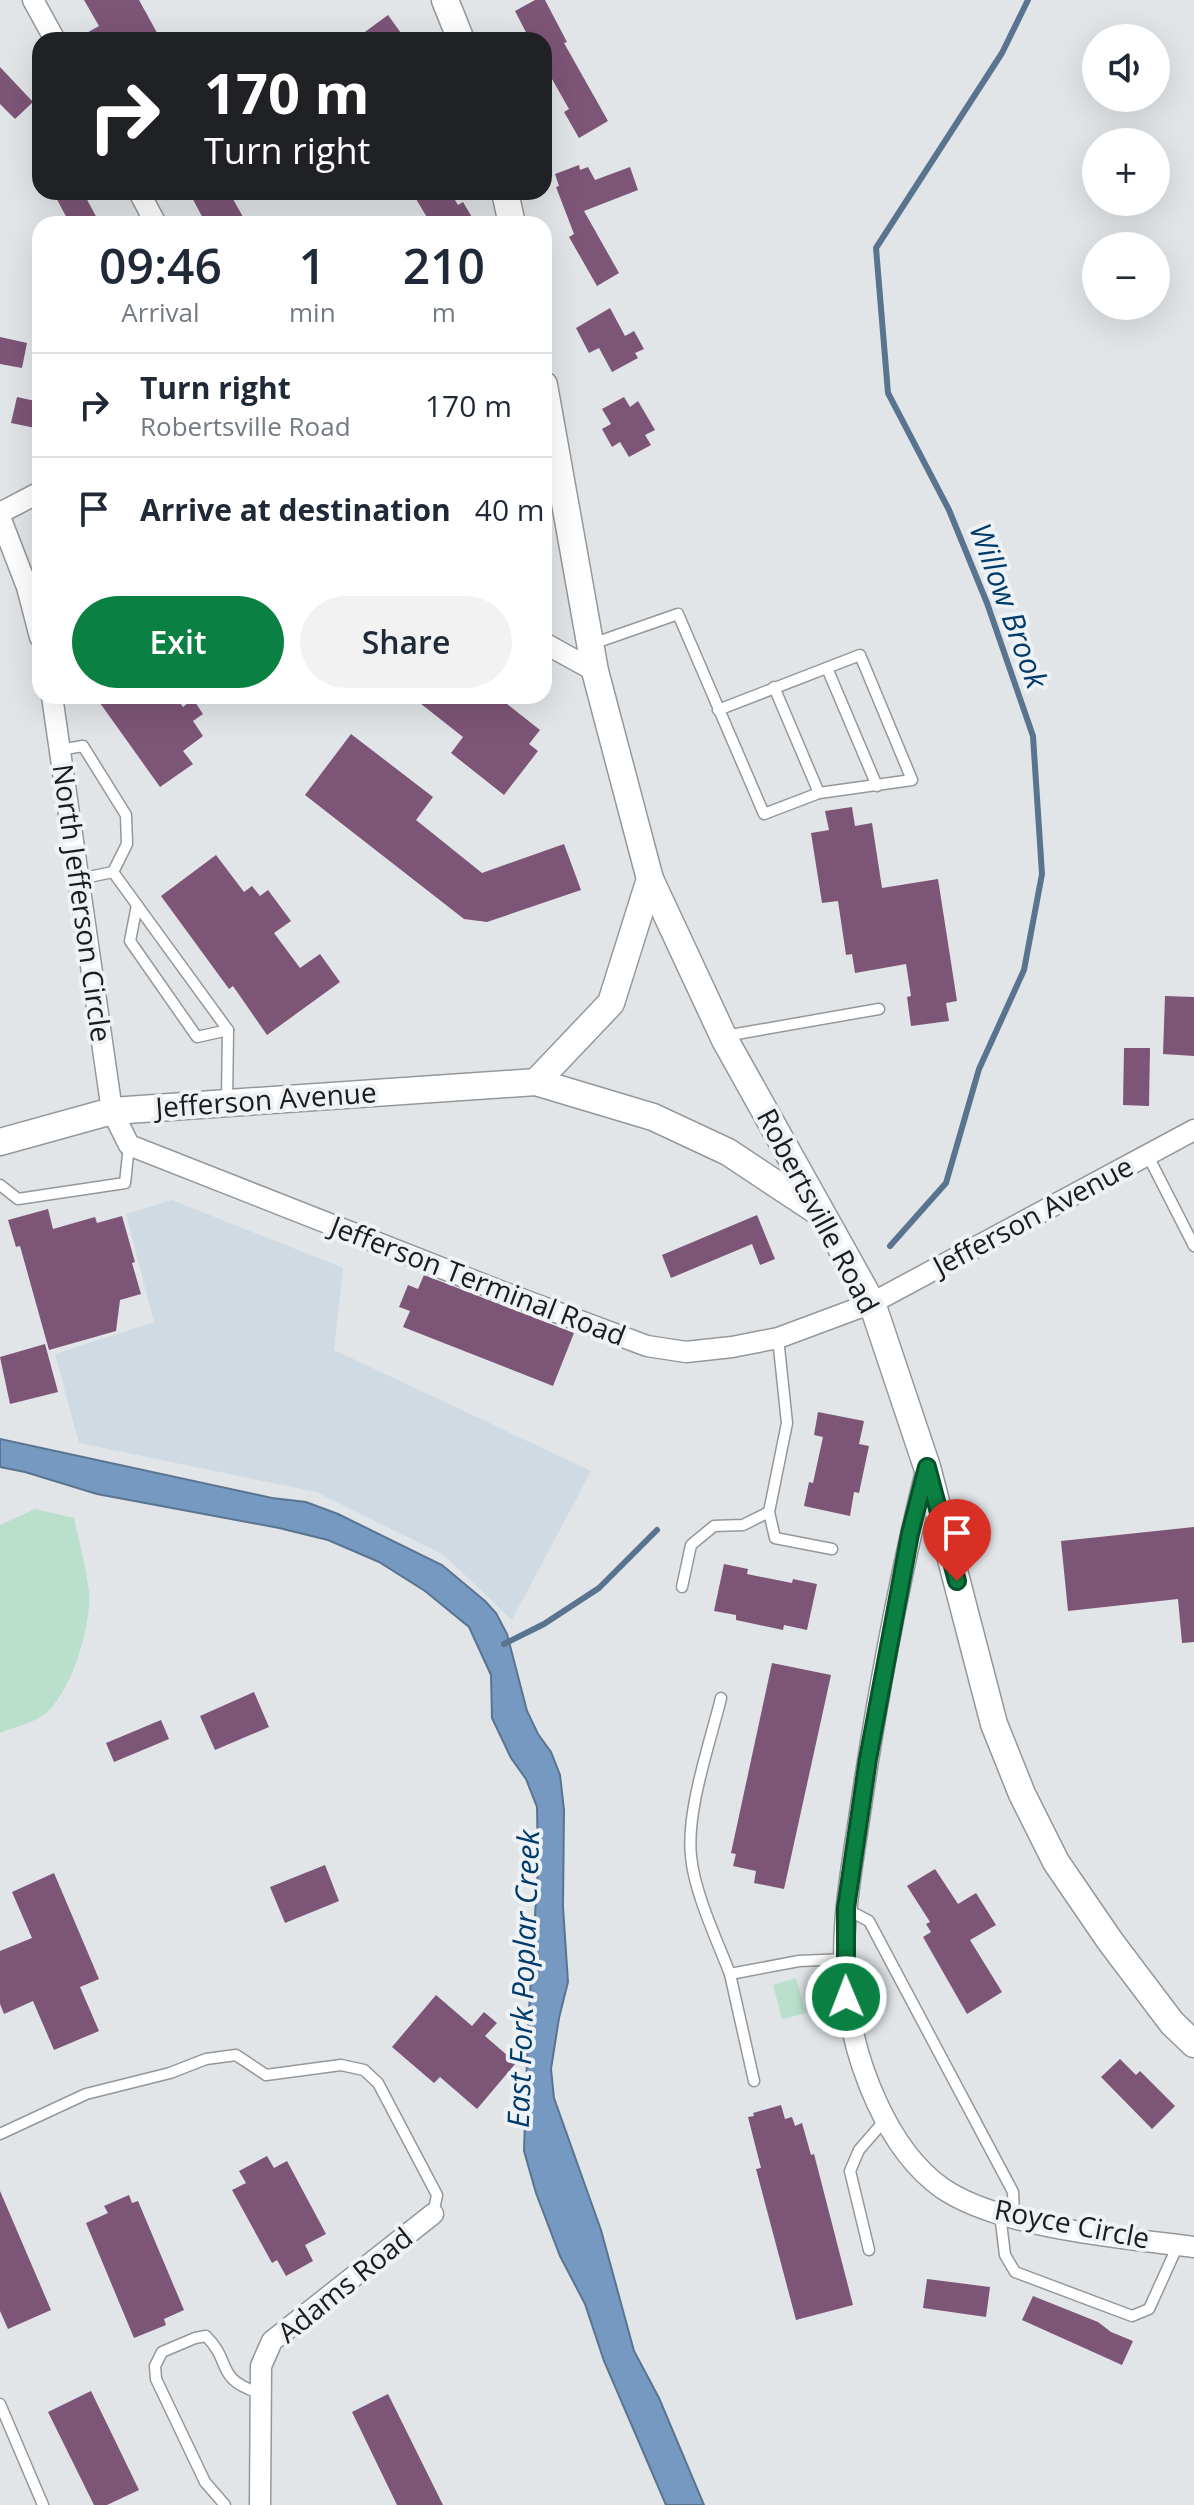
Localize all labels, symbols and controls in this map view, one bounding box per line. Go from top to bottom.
map controls [1082,24,1170,320]
button: sound [1082,24,1170,112]
text: 170 m [204,54,370,130]
icon: right [72,64,176,168]
text: Turn right [204,126,370,175]
button: + [1082,128,1170,216]
button: − [1082,232,1170,320]
text: 09:46 [99,233,222,298]
text: 1 [299,233,326,298]
text: 210 [403,233,485,298]
text: Arrival [121,294,200,330]
text: min [289,294,336,330]
text: m [432,294,456,330]
text: Turn right [140,367,291,408]
icon: right [72,383,116,427]
text: 170 m [425,385,512,426]
text: Robertsville Road [140,408,351,444]
icon: arrive [72,487,116,531]
text: Arrive at destination [140,489,451,530]
text: 40 m [475,489,545,530]
water label: Willow Brook [961,517,1059,695]
button: Exit [72,596,284,688]
button: Share [300,596,512,688]
street label: North Jefferson Circle [45,762,121,1044]
street label: Jefferson Avenue [151,1072,378,1126]
street label: Robertsville Road [749,1102,889,1320]
street label: Jefferson Avenue [923,1146,1139,1285]
street label: Jefferson Terminal Road [322,1205,631,1354]
pin [923,1499,991,1581]
icon: arrive [935,1511,979,1555]
water label: East Fork Poplar Creek [497,1828,548,2129]
position arrow [804,1955,888,2039]
street label: Royce Circle [992,2189,1153,2257]
street label: Adams Road [269,2218,420,2351]

